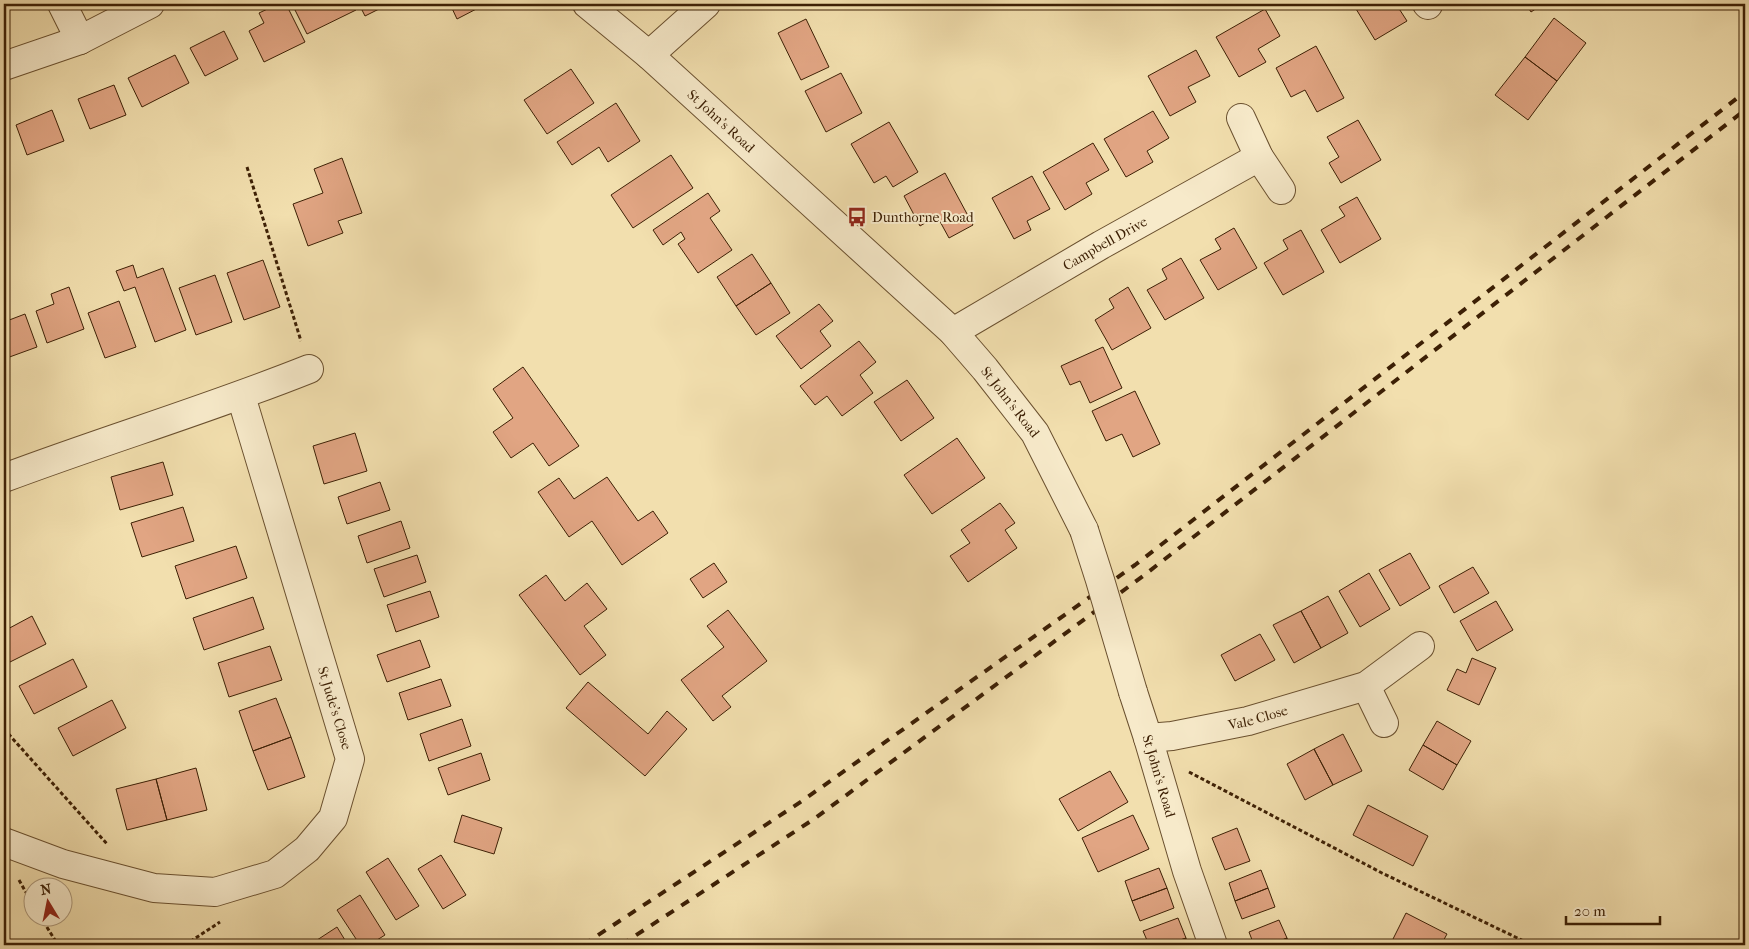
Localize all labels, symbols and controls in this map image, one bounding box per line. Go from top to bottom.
street label: St John's Road [684,86,758,156]
bus stop icon: Dunthorne Road [846,206,868,228]
place label: Dunthorne Road [872,209,974,226]
street label: Campbell Drive [1060,213,1150,274]
street label: St John's Road [977,363,1043,441]
street label: St Jude's Close [314,664,355,752]
street label: Vale Close [1226,702,1290,734]
street label: St John's Road [1138,733,1179,820]
north arrow [22,876,72,926]
text: N [39,880,53,899]
scale bar [1566,894,1660,926]
text: 20 m [1574,902,1606,920]

